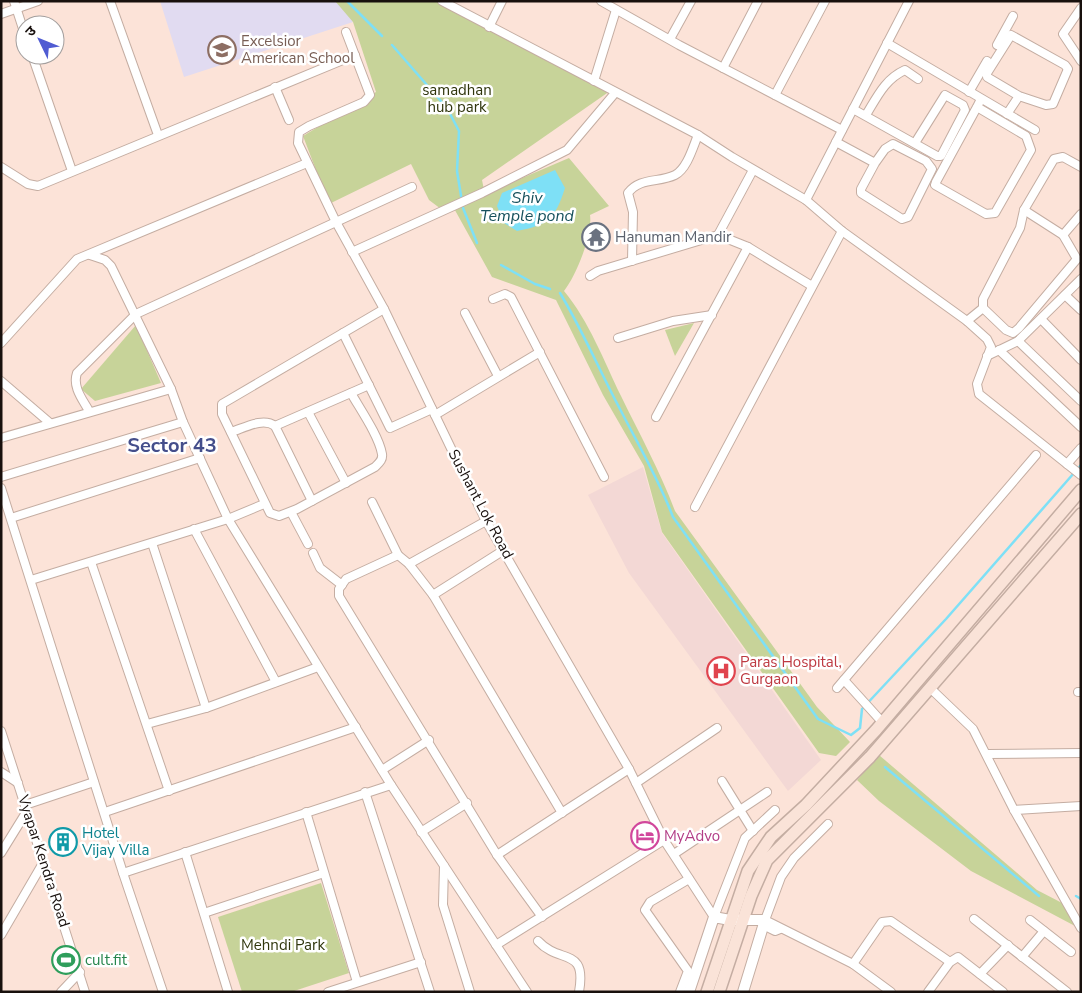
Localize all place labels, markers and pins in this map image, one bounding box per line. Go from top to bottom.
place label: Excelsior American School [241,31,355,68]
school or university icon: Excelsior American School [207,35,237,65]
temple icon: Hanuman Mandir [581,222,611,252]
place label: Hanuman Mandir [615,227,732,247]
place label: Paras Hospital, Gurgaon [740,652,842,689]
hospital icon: Paras Hospital, Gurgaon [706,656,736,686]
hotel icon: MyAdvo [630,821,660,851]
place label: Hotel Vijay Villa [81,823,149,860]
place label: MyAdvo [664,826,720,846]
building icon: Hotel Vijay Villa [48,827,78,857]
sports icon: cult.fit [51,945,81,975]
place label: cult.fit [85,950,128,970]

